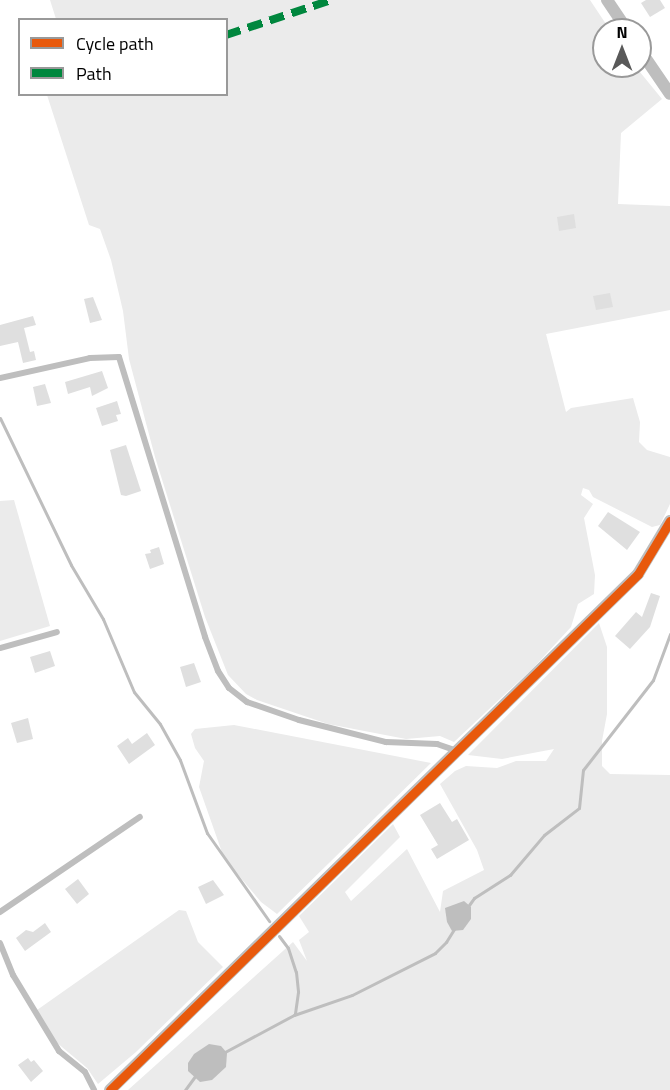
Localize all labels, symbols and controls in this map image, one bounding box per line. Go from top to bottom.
legend [18,18,228,96]
north arrow [592,18,652,78]
text: N [616,20,628,44]
text: Cycle path [76,30,154,57]
text: Path [76,60,112,87]

